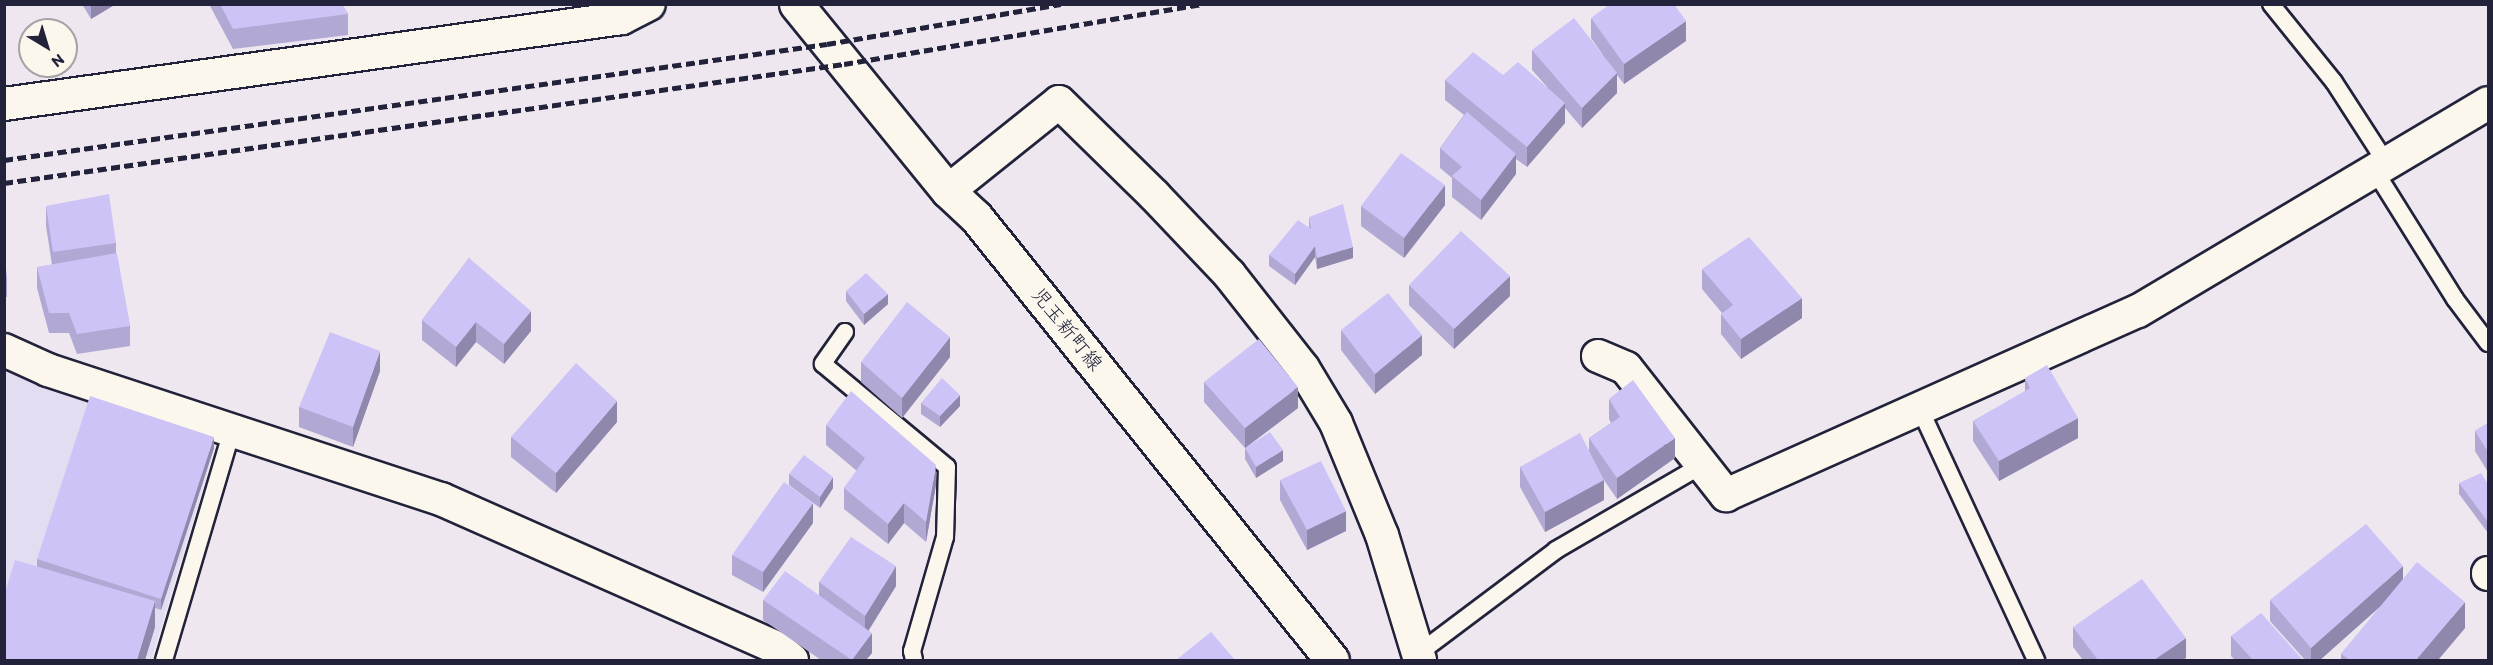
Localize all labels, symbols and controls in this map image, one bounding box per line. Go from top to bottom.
north arrow [18,18,78,78]
text: N [48,50,68,72]
street label: 児玉新町線 [1026,283,1108,375]

